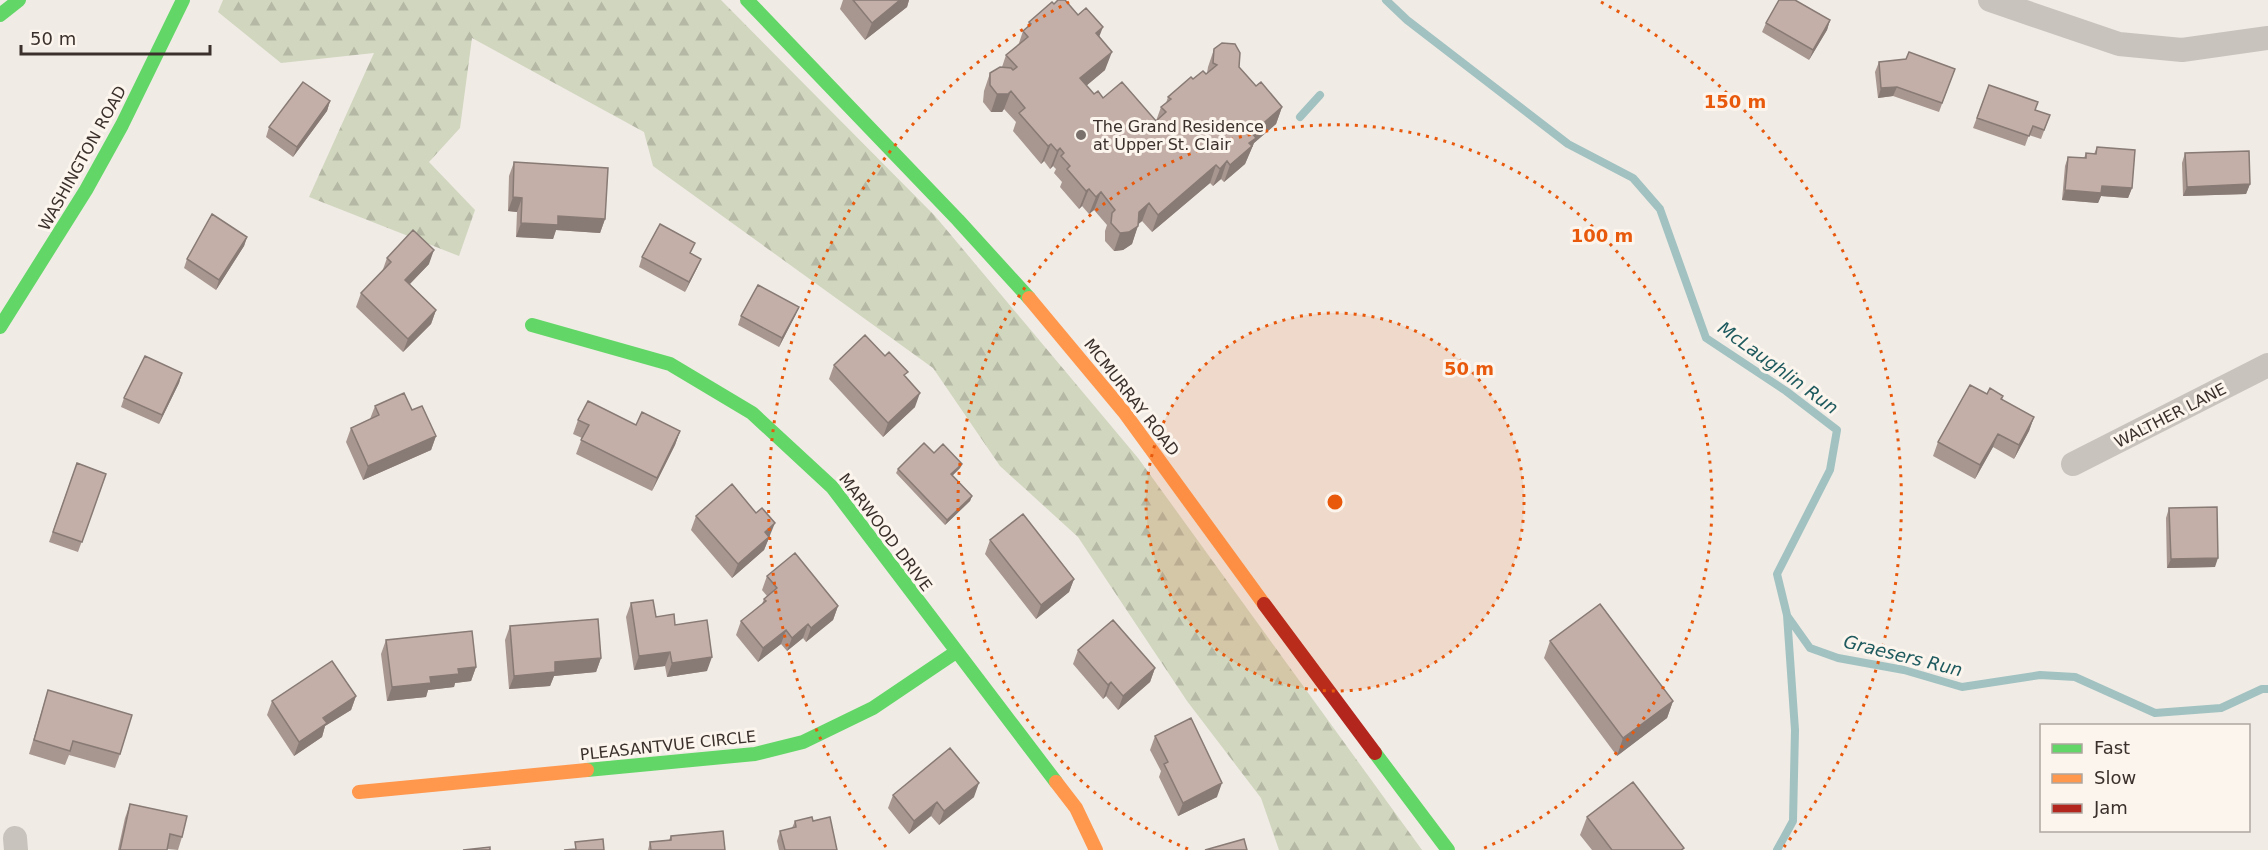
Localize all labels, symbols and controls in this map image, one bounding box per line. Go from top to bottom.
scale bar [21,18,210,56]
text: 50 m [30,28,76,49]
street label: WASHINGTON ROAD [35,82,130,234]
text: 150 m [1704,91,1766,112]
place label: The Grand Residence at Upper St. Clair [1092,117,1264,154]
marker: The Grand Residence at Upper St. Clair [1074,128,1088,142]
text: 100 m [1571,225,1633,246]
water label: McLaughlin Run [1714,317,1842,418]
street label: MCMURRAY ROAD [1080,335,1183,460]
text: 50 m [1444,358,1494,379]
street label: WALTHER LANE [2111,379,2229,452]
street label: MARWOOD DRIVE [835,470,936,595]
centre of rings [1325,492,1345,512]
water label: Graesers Run [1842,631,1965,680]
legend [2040,724,2250,832]
street label: PLEASANTVUE CIRCLE [579,727,757,764]
text: Fast [2094,737,2130,758]
text: Slow [2094,767,2136,788]
text: Jam [2093,797,2128,818]

